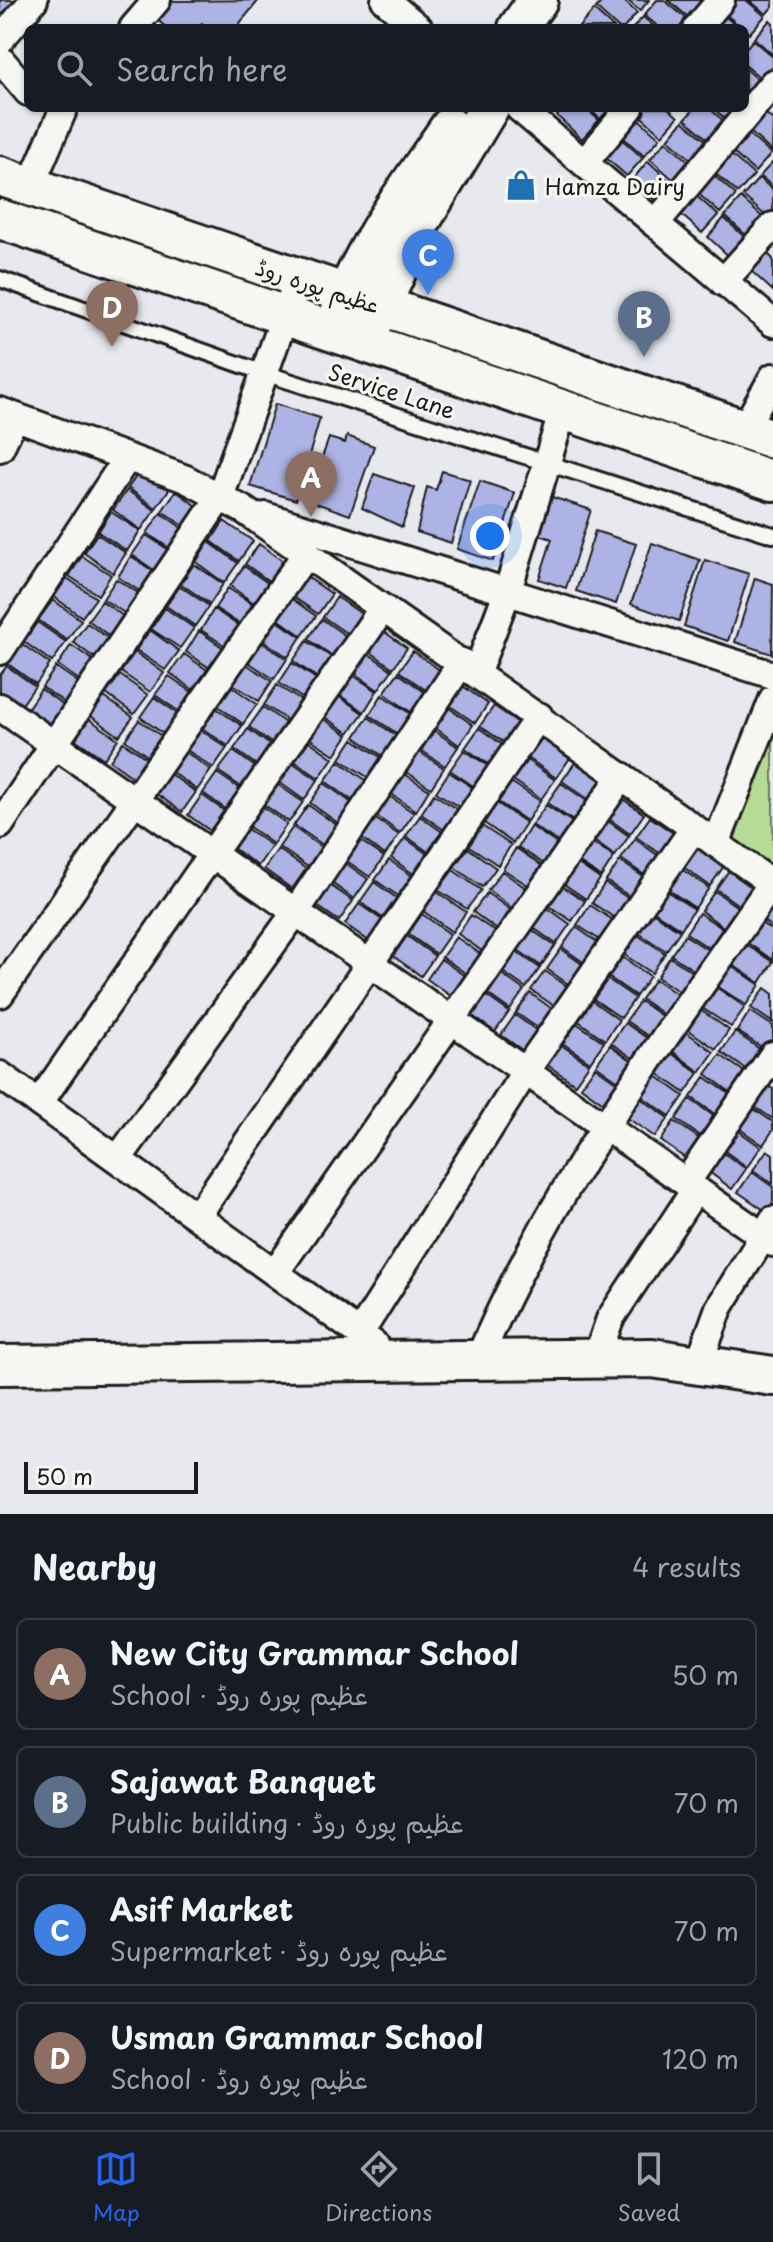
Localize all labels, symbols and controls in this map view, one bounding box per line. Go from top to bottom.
search box [24,24,749,112]
icon: search [52,46,96,90]
text: Search here [116,46,288,91]
shop icon: Hamza Dairy [504,168,538,202]
place label: Hamza Dairy [545,169,685,202]
pin: C [402,229,454,295]
street label: عظیم پورہ روڈ [251,249,384,323]
pin: D [86,281,138,347]
pin: B [618,291,670,357]
street label: Service Lane [324,354,460,426]
pin: A [285,451,337,517]
your location [470,516,510,556]
scale bar [24,1458,198,1494]
text: 50 m [36,1459,93,1492]
text: Nearby [32,1540,157,1592]
text: 4 results [632,1547,741,1586]
text: New City Grammar School [110,1630,519,1675]
text: A [50,1655,70,1694]
text: 50 m [672,1655,739,1694]
text: School · عظیم پورہ روڈ [110,1675,368,1714]
text: Sajawat Banquet [110,1758,376,1803]
text: B [51,1783,69,1822]
text: 70 m [674,1783,739,1822]
text: Public building · عظیم پورہ روڈ [110,1803,464,1842]
text: Asif Market [110,1886,293,1931]
text: C [50,1911,70,1950]
text: 70 m [674,1911,739,1950]
text: Supermarket · عظیم پورہ روڈ [110,1931,448,1970]
text: Usman Grammar School [110,2014,484,2059]
text: D [50,2039,70,2078]
text: 120 m [662,2039,739,2078]
text: School · عظیم پورہ روڈ [110,2059,368,2098]
tab: Map [93,2147,140,2228]
tab: Directions [325,2147,432,2228]
tab: Saved [618,2147,680,2228]

